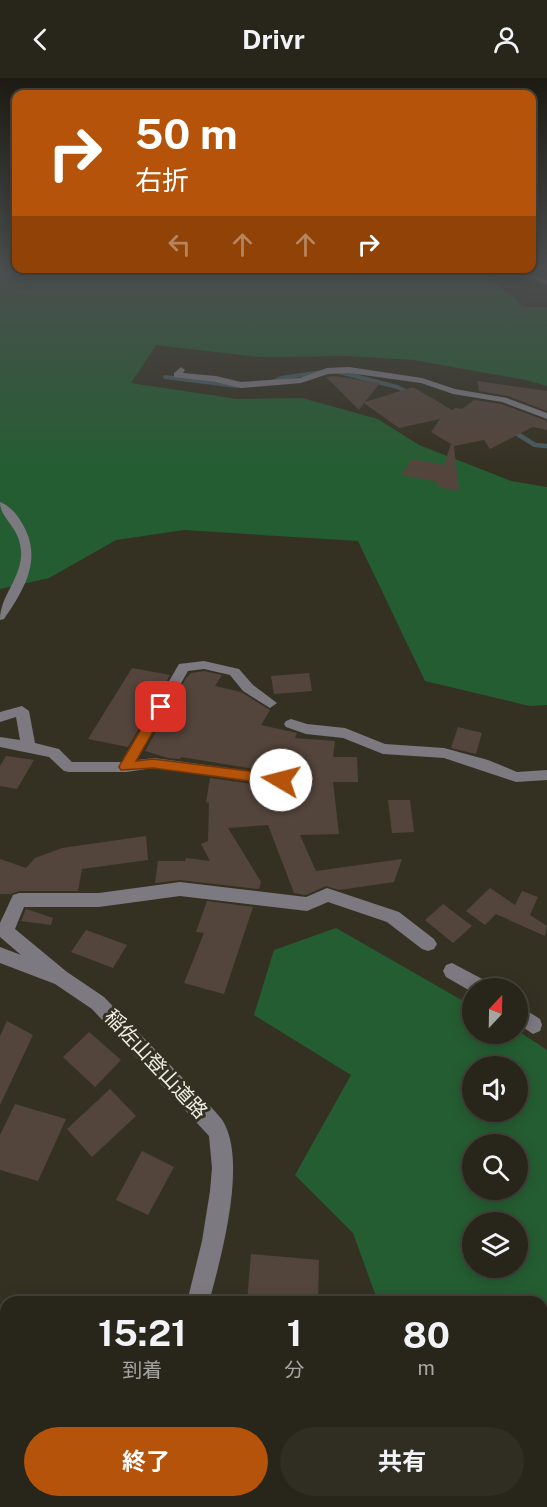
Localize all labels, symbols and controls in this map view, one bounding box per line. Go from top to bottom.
icon: back [24,23,57,56]
text: Drivr [242,23,305,55]
icon: person [490,23,523,56]
text: 50 m [135,109,238,158]
icon: right [36,114,114,192]
text: 右折 [135,164,189,196]
icon: left [163,228,196,261]
icon: ahead [226,228,259,261]
icon: ahead [289,228,322,261]
icon: right [352,228,385,261]
pin [135,681,186,732]
icon: arrive [144,690,177,723]
position arrow [249,748,313,812]
north arrow [462,978,528,1044]
map controls [462,978,528,1278]
street label: 稲佐山登山道路 [99,1005,213,1123]
button: sound [462,1056,528,1122]
button: search [462,1134,528,1200]
button: layers [462,1212,528,1278]
text: 15:21 [98,1312,186,1354]
text: 1 [287,1312,302,1354]
text: 80 [403,1314,450,1356]
text: m [418,1356,435,1380]
text: 到着 [122,1358,162,1382]
text: 分 [285,1358,305,1382]
button: 終了 [24,1427,268,1496]
button: 共有 [280,1427,524,1496]

